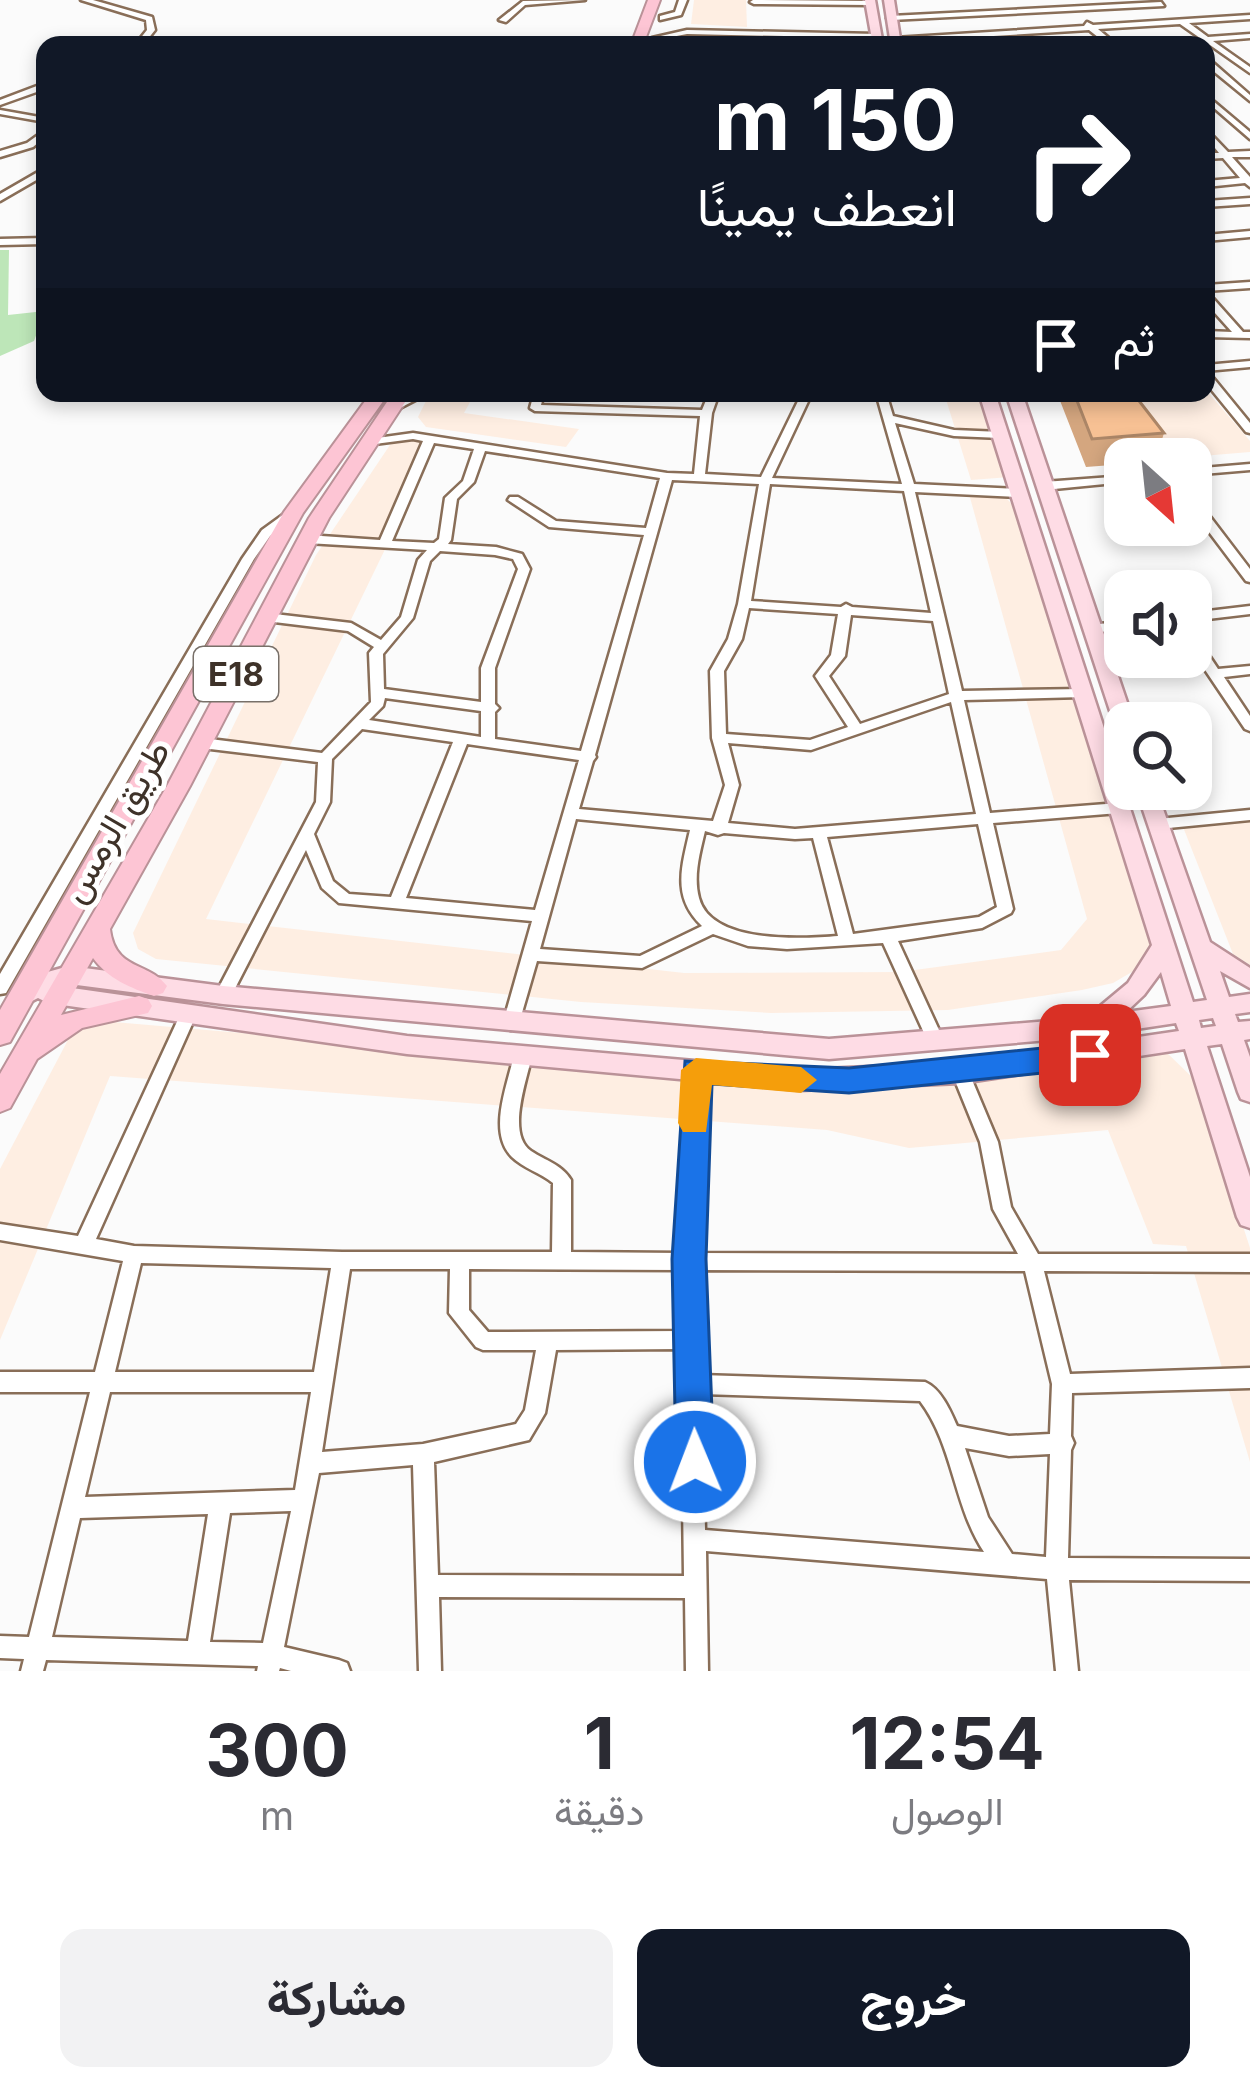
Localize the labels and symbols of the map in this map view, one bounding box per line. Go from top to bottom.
north arrow [1104,438,1212,546]
road number: E18 [194,647,278,701]
street label: طريق الرمس [51,732,180,910]
pin [1039,1004,1141,1106]
position arrow [632,1399,758,1525]

